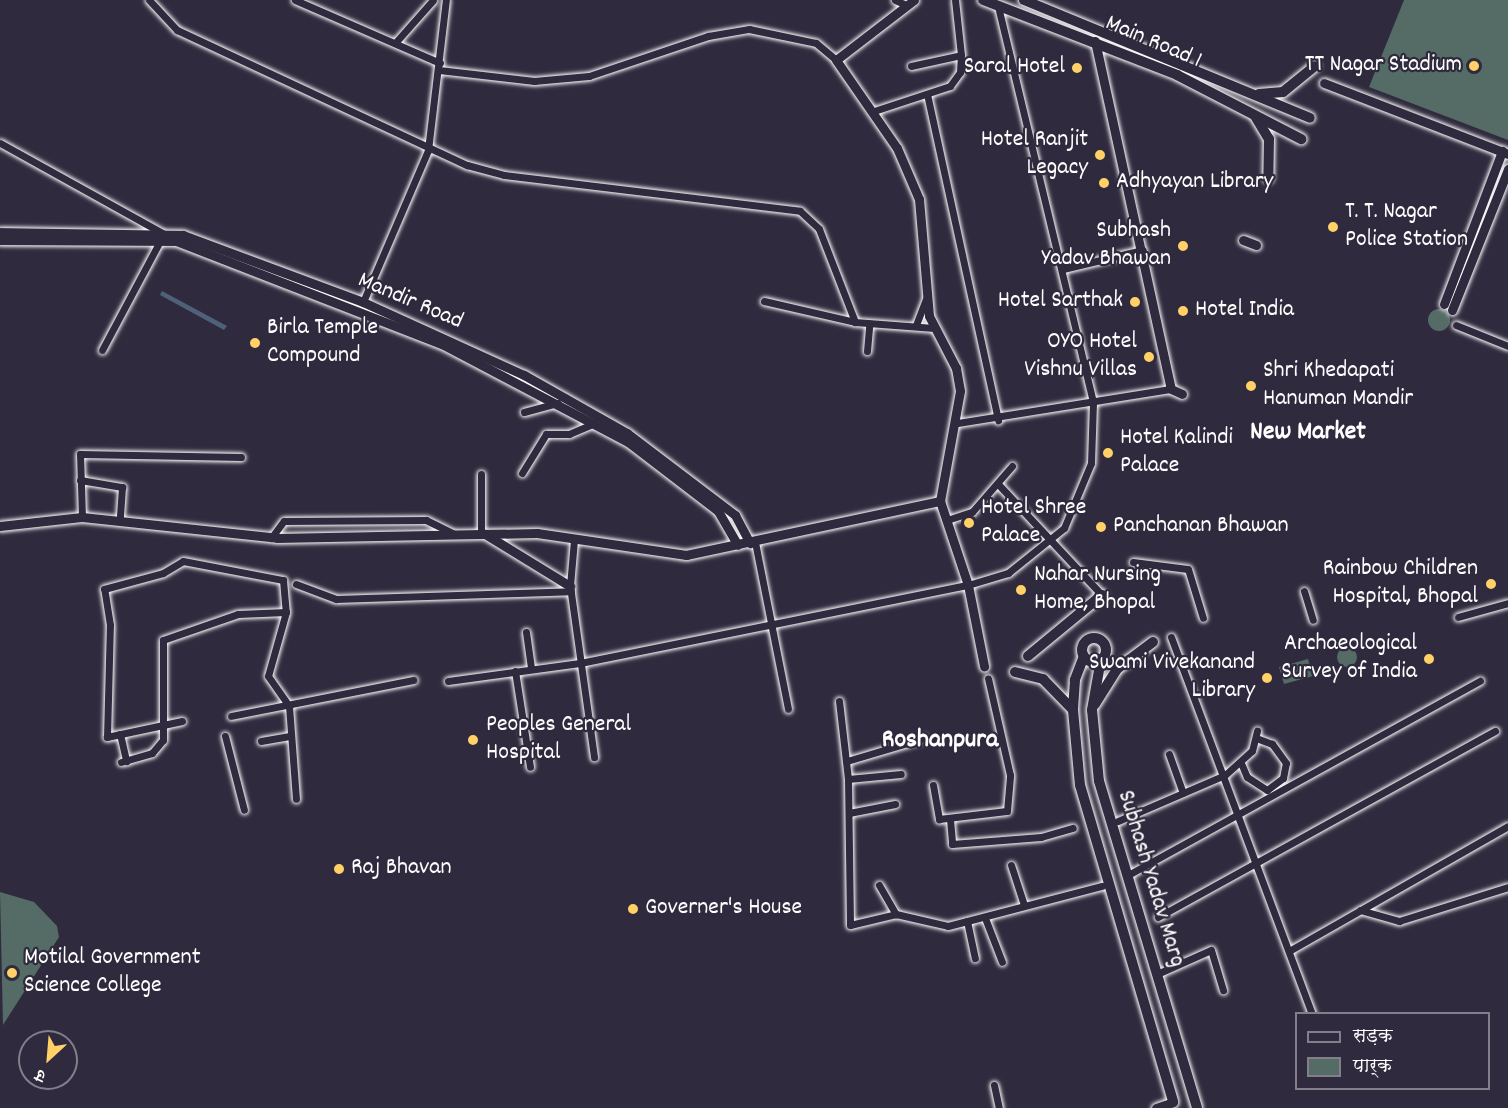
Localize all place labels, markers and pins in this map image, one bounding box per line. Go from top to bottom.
place label: TT Nagar Stadium [1305,52,1462,80]
place label: Saral Hotel [964,54,1065,82]
marker: TT Nagar Stadium [1467,59,1481,73]
marker: Saral Hotel [1070,61,1084,75]
place label: Hotel Ranjit Legacy [981,127,1088,183]
marker: Hotel Ranjit Legacy [1093,148,1107,162]
place label: Adhyayan Library [1116,169,1273,197]
marker: Adhyayan Library [1097,176,1111,190]
place label: T. T. Nagar Police Station [1345,199,1468,255]
place label: Subhash Yadav Bhawan [1042,218,1171,274]
marker: T. T. Nagar Police Station [1326,220,1340,234]
marker: Subhash Yadav Bhawan [1176,239,1190,253]
place label: Hotel Sarthak [998,288,1123,316]
marker: Hotel Sarthak [1128,295,1142,309]
place label: Hotel India [1195,297,1294,325]
marker: Hotel India [1176,304,1190,318]
place label: Birla Temple Compound [267,315,378,371]
place label: OYO Hotel Vishnu Villas [1024,329,1137,385]
marker: Birla Temple Compound [248,336,262,350]
marker: OYO Hotel Vishnu Villas [1142,350,1156,364]
place label: Shri Khedapati Hanuman Mandir [1263,358,1413,414]
marker: Shri Khedapati Hanuman Mandir [1244,379,1258,393]
place label: Hotel Kalindi Palace [1120,425,1233,481]
marker: Hotel Kalindi Palace [1101,446,1115,460]
place label: Hotel Shree Palace [981,495,1086,551]
place label: Panchanan Bhawan [1113,513,1288,541]
marker: Hotel Shree Palace [962,516,976,530]
marker: Panchanan Bhawan [1094,520,1108,534]
place label: Rainbow Children Hospital, Bhopal [1323,556,1478,612]
place label: Nahar Nursing Home, Bhopal [1034,562,1161,618]
marker: Rainbow Children Hospital, Bhopal [1482,575,1500,593]
marker: Nahar Nursing Home, Bhopal [1012,581,1030,599]
place label: Archaeological Survey of India [1281,631,1417,687]
place label: Swami Vivekanand Library [1089,650,1255,706]
marker: Archaeological Survey of India [1422,652,1436,666]
marker: Swami Vivekanand Library [1260,671,1274,685]
place label: Peoples General Hospital [486,712,631,768]
marker: Peoples General Hospital [464,731,482,749]
place label: Raj Bhavan [351,855,452,883]
marker: Raj Bhavan [332,862,346,876]
place label: Governer's House [645,895,802,923]
marker: Governer's House [626,902,640,916]
place label: Motilal Government Science College [24,945,201,1001]
marker: Motilal Government Science College [5,966,19,980]

